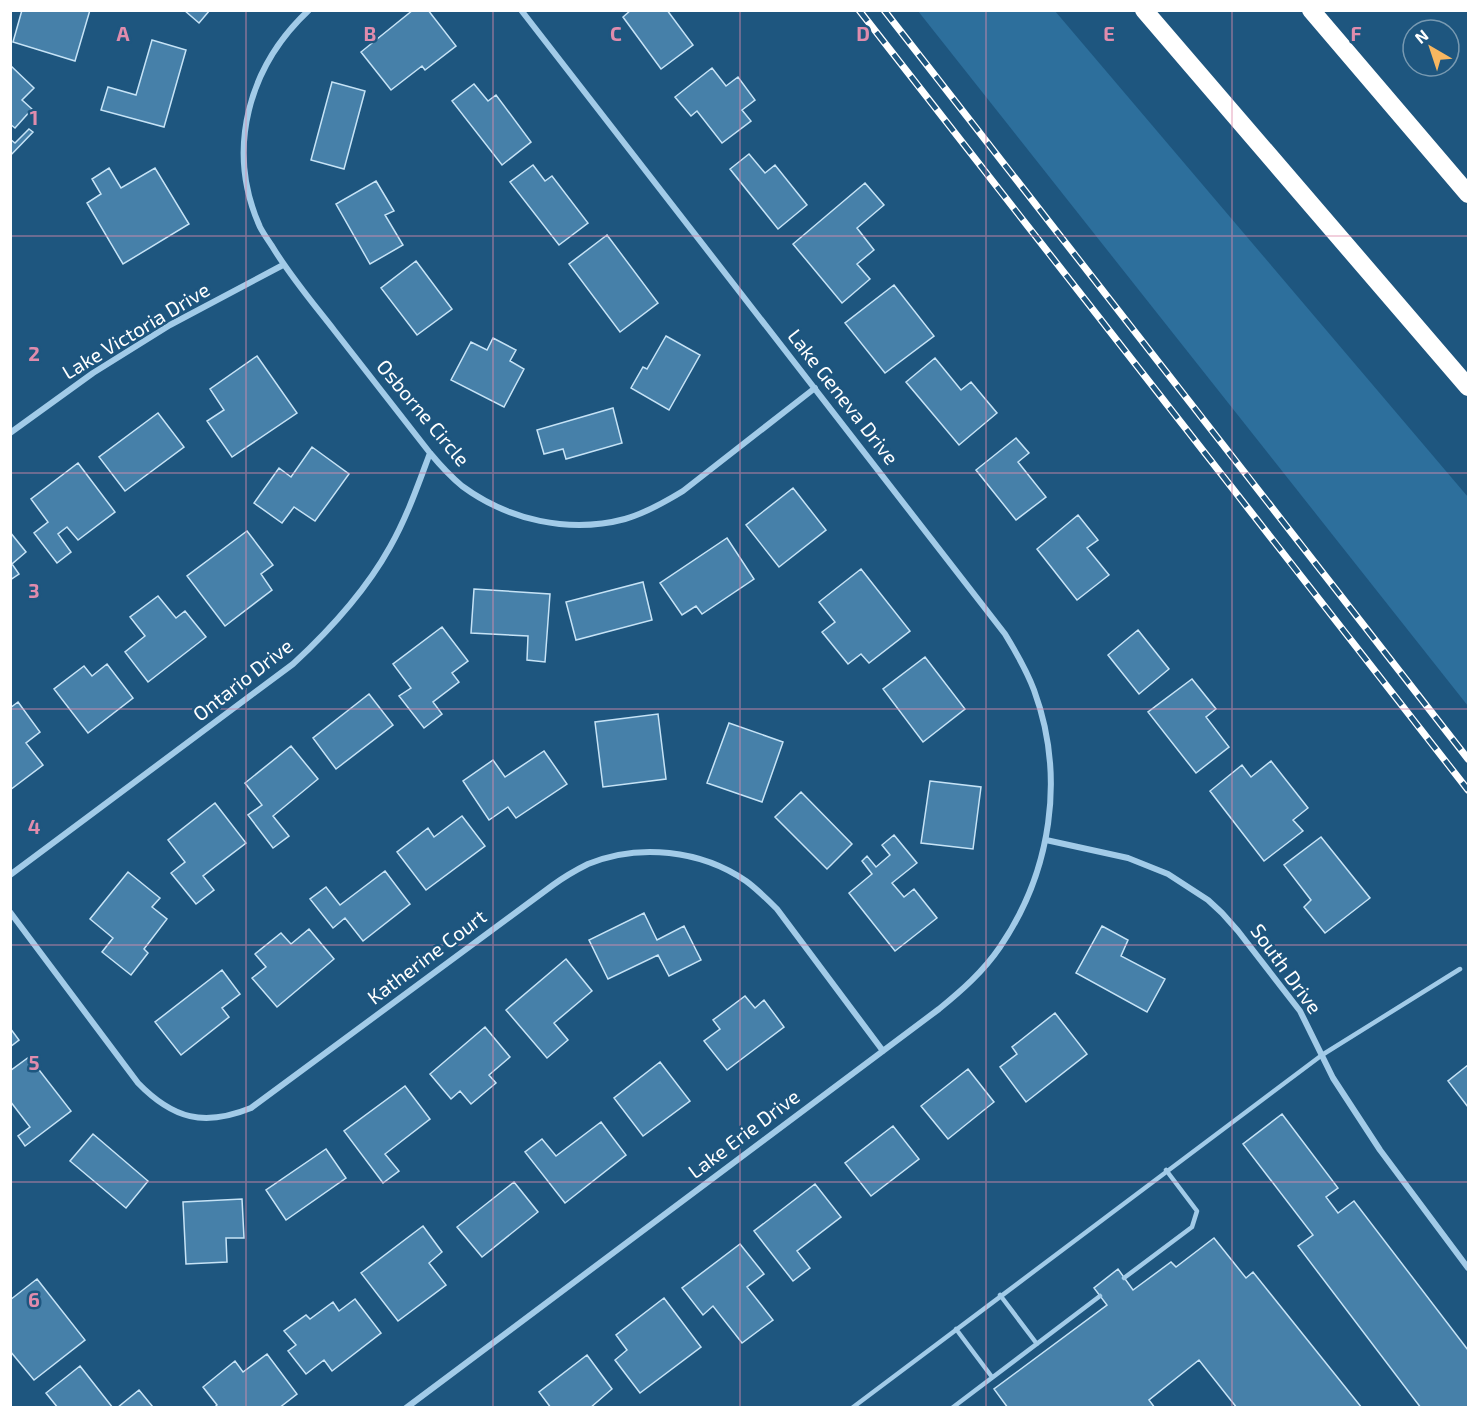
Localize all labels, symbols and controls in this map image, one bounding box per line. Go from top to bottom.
north arrow [1401,18,1461,78]
text: A [116,21,130,45]
text: B [364,21,376,45]
text: C [610,21,622,45]
text: D [856,21,870,45]
text: E [1103,21,1115,45]
text: F [1350,21,1362,45]
text: N [1411,25,1432,47]
text: 1 [30,105,38,129]
street label: Lake Victoria Drive [57,277,214,384]
street label: Lake Geneva Drive [783,324,904,469]
text: 2 [28,341,40,365]
street label: Osborne Circle [372,354,475,471]
text: 3 [28,578,40,602]
street label: Ontario Drive [188,633,297,726]
text: 4 [28,814,41,838]
street label: Katherine Court [362,904,491,1009]
street label: South Drive [1246,919,1327,1018]
text: 5 [28,1050,40,1074]
street label: Lake Erie Drive [683,1084,804,1183]
text: 6 [28,1287,40,1311]

